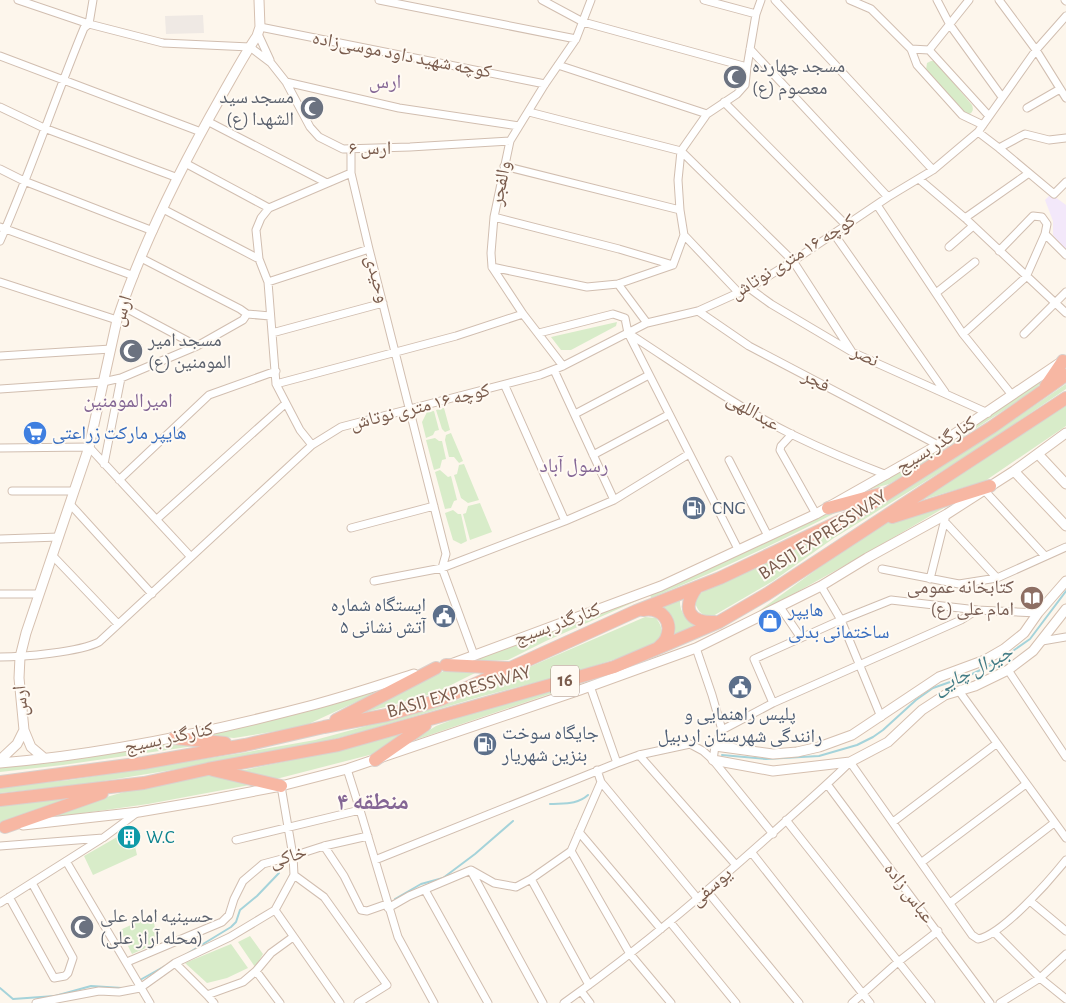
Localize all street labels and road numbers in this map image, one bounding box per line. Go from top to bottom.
street label: کوچه شهید داود موسی‌زاده [311,28,493,83]
street label: ارس ۶ [349,139,391,159]
street label: والفجر [487,159,516,208]
street label: کوچه ۱۶ متری نوتاش [727,211,860,304]
street label: وحیدی [361,253,392,305]
street label: ارس [108,293,137,329]
street label: نصر [847,341,882,371]
street label: فجر [798,365,833,397]
street label: کوچه ۱۶ متری نوتاش [348,380,492,435]
street label: عبداللهی [723,389,783,436]
street label: کنارگذر بسیج [893,413,980,479]
street label: BASIJ EXPRESSWAY [755,486,891,584]
street label: کنارگذر بسیج [511,600,603,650]
street label: BASIJ EXPRESSWAY [385,662,533,722]
road number: 16 [551,666,579,696]
street label: ارس [10,685,33,717]
street label: کنارگذر بسیج [123,719,216,759]
street label: خاکی [267,842,309,873]
street label: عباس زاده [880,859,938,928]
street label: یوسفی [687,864,736,911]

